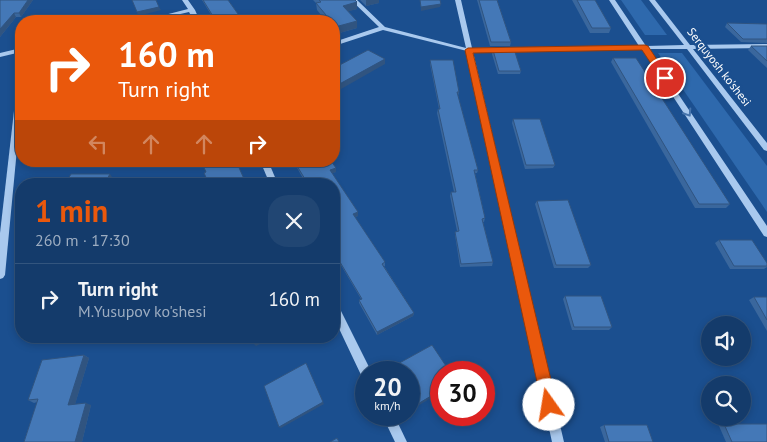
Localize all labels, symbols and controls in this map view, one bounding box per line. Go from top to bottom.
street label: Serquyosh ko'shesi [684,24,755,109]
text: 160 m [118,31,215,77]
icon: right [35,35,100,100]
pin [644,57,686,99]
icon: arrive [651,64,679,92]
text: Turn right [118,75,210,103]
one-way arrow [682,107,691,117]
icon: left [84,130,112,158]
icon: ahead [137,130,165,158]
icon: ahead [190,130,218,158]
icon: right [243,130,271,158]
text: 1 min [35,191,108,230]
button: close [268,195,320,247]
text: 260 m · 17:30 [35,230,130,250]
text: Turn right [78,277,158,301]
icon: right [35,285,63,313]
text: 160 m [268,287,320,311]
text: M.Yusupov ko'shesi [78,301,206,321]
map controls [701,316,751,426]
button: sound [701,316,751,366]
speed limit sign: 30 [430,361,495,426]
text: 20 [373,371,402,403]
button: search [701,376,751,426]
position arrow [522,378,574,430]
text: km/h [374,398,401,413]

